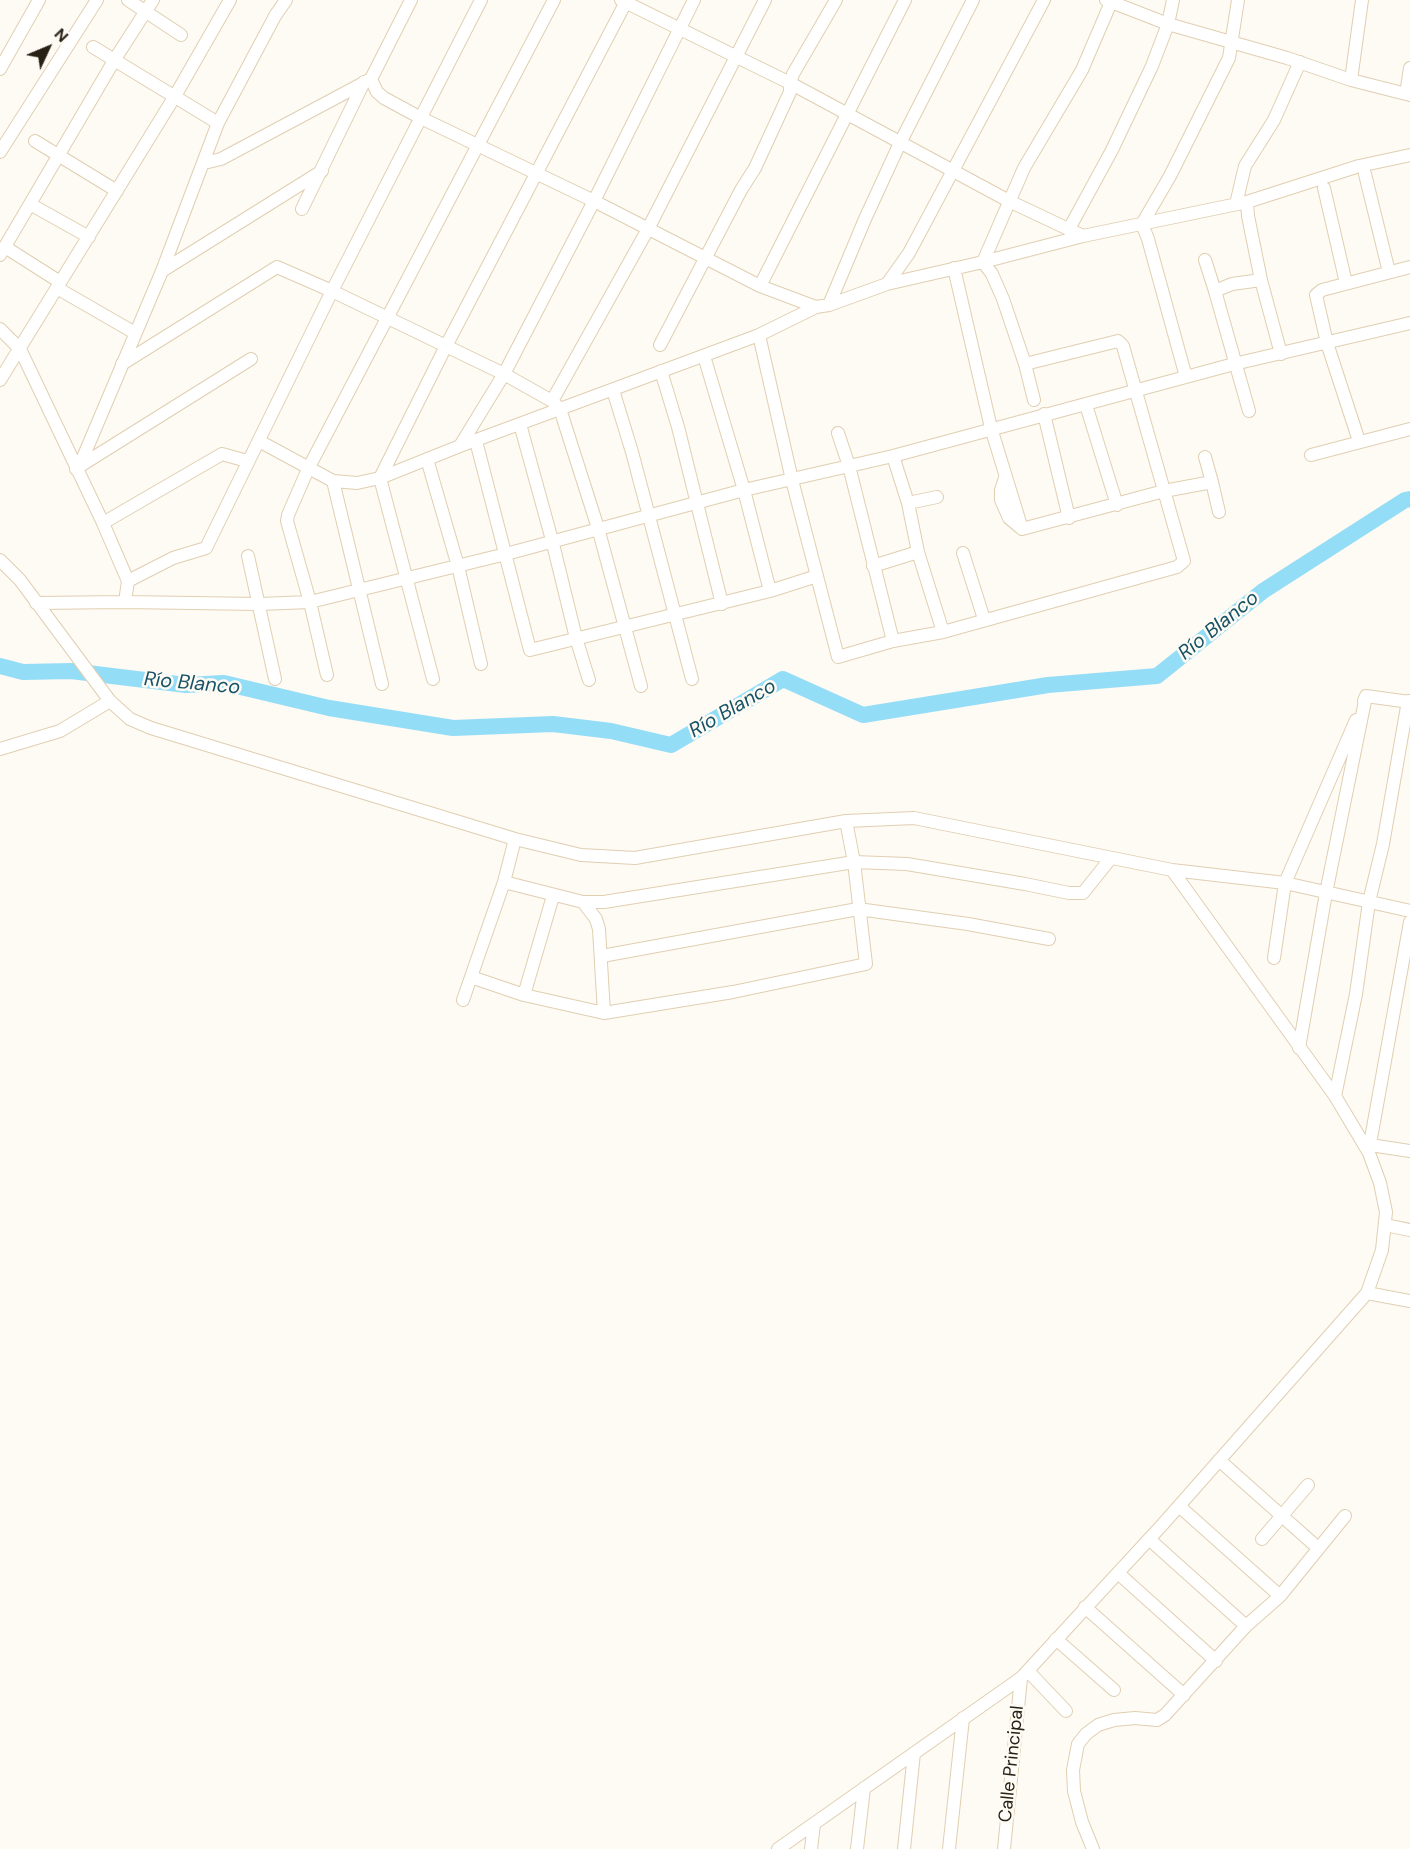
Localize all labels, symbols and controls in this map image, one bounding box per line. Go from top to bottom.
north arrow [18,18,78,78]
text: N [50,24,73,47]
water label: Río Blanco [1174,586,1264,666]
water label: Río Blanco [143,668,241,700]
water label: Río Blanco [685,675,781,743]
street label: Calle Principal [995,1705,1029,1823]

